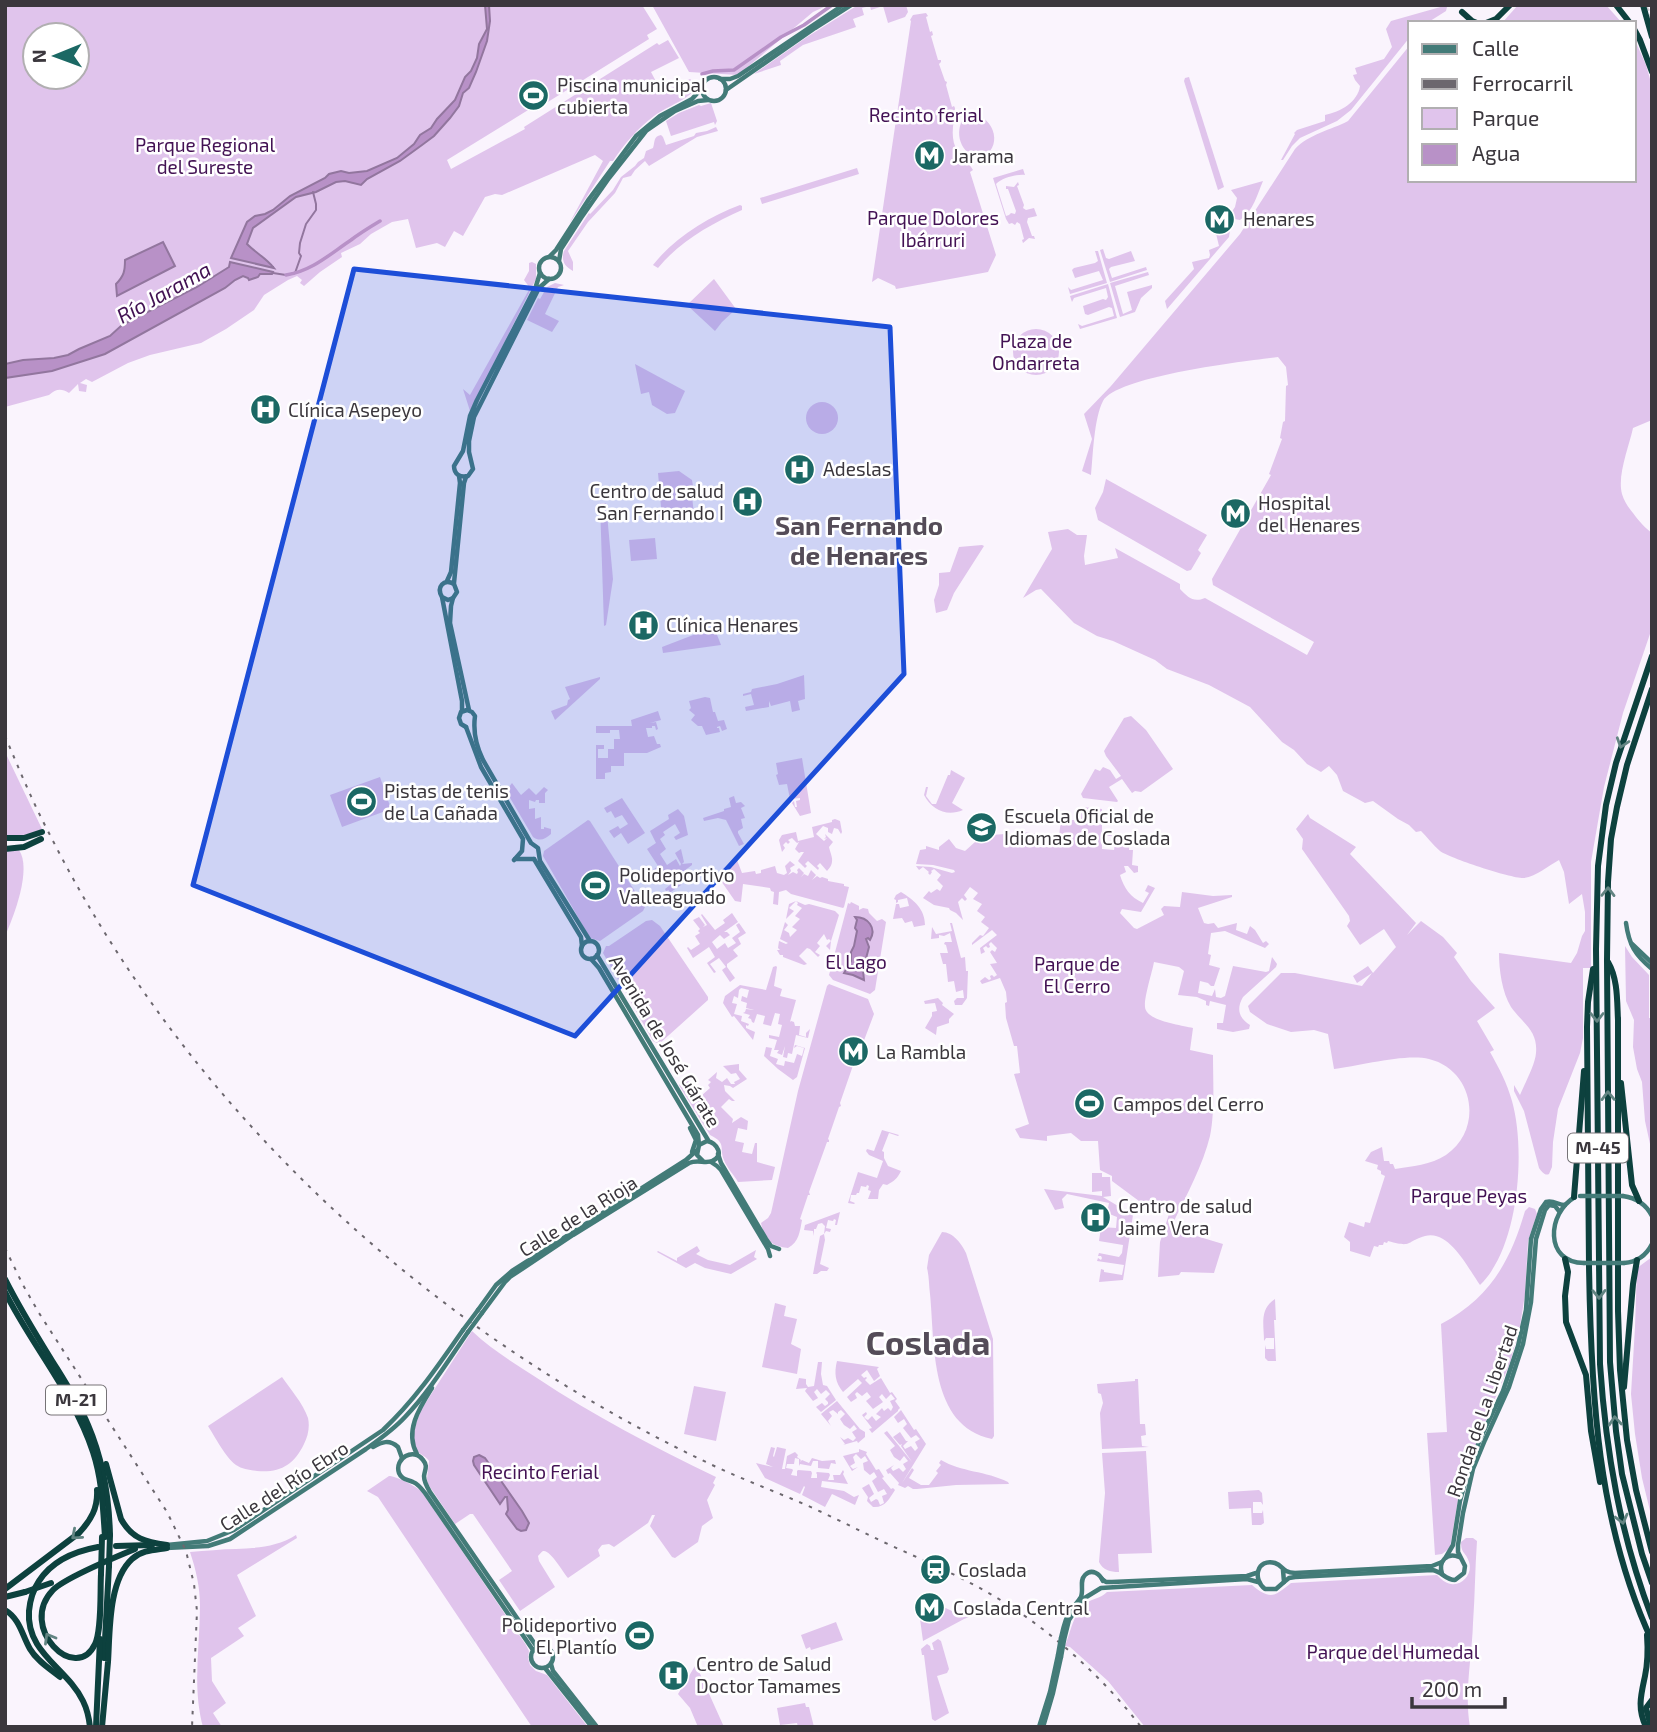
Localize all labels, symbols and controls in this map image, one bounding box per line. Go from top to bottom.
north arrow [21,21,91,91]
legend [1408,21,1636,182]
text: Calle [1472,35,1519,60]
text: N [27,49,50,63]
text: Ferrocarril [1472,70,1574,95]
place label: Piscina municipal cubierta [557,73,707,118]
sports icon: Piscina municipal cubierta [517,79,551,113]
park label: Recinto ferial [869,103,984,126]
text: Parque [1472,105,1539,130]
park label: Parque Regional del Sureste [135,133,275,178]
metro station icon: Jarama [912,139,946,173]
text: Agua [1472,140,1520,165]
place label: Jarama [952,144,1014,167]
metro station icon: Henares [1203,202,1237,236]
park label: Parque Dolores Ibárruri [867,206,999,251]
place label: Henares [1243,207,1315,230]
water label: Río Jarama [112,256,215,328]
park label: Plaza de Ondarreta [992,329,1080,374]
hospital icon: Clínica Asepeyo [248,393,282,427]
place label: Clínica Asepeyo [288,398,422,421]
hospital icon: Adeslas [783,452,817,486]
place label: Adeslas [823,457,891,480]
place label: Centro de salud San Fernando I [590,479,724,524]
hospital icon: Centro de salud San Fernando I [730,485,764,519]
place label: Hospital del Henares [1258,491,1360,536]
metro station icon: Hospital del Henares [1218,497,1252,531]
district label: San Fernando de Henares [775,509,943,570]
hospital icon: Clínica Henares [626,608,660,642]
place label: Clínica Henares [666,613,799,636]
one-way arrow [1616,737,1630,749]
place label: Pistas de tenis de La Cañada [384,779,509,824]
sports icon: Pistas de tenis de La Cañada [344,785,378,819]
place label: Escuela Oficial de Idiomas de Coslada [1004,804,1170,849]
school or university icon: Escuela Oficial de Idiomas de Coslada [964,810,998,844]
place label: Polideportivo Valleaguado [619,863,734,908]
sports icon: Polideportivo Valleaguado [579,869,613,903]
one-way arrow [1600,886,1615,897]
street label: Avenida de José Gárate [605,950,726,1131]
park label: El Lago [825,950,887,973]
park label: Parque de El Cerro [1034,952,1120,997]
one-way arrow [1589,1013,1605,1023]
metro station icon: La Rambla [836,1035,870,1069]
place label: La Rambla [876,1040,966,1063]
sports icon: Campos del Cerro [1073,1087,1107,1121]
one-way arrow [1600,1090,1616,1101]
place label: Campos del Cerro [1113,1092,1264,1115]
road number: M-45 [1568,1134,1628,1162]
street label: Calle de la Rioja [514,1170,641,1261]
park label: Parque Peyas [1411,1184,1527,1207]
place label: Centro de salud Jaime Vera [1118,1194,1252,1239]
hospital icon: Centro de salud Jaime Vera [1078,1200,1112,1234]
one-way arrow [1591,1289,1607,1300]
district label: Coslada [866,1322,990,1362]
street label: Ronda de La Libertad [1441,1322,1522,1500]
road number: M-21 [46,1386,106,1414]
one-way arrow [1608,1415,1623,1426]
street label: Calle del Río Ebro [215,1435,352,1536]
park label: Recinto Ferial [481,1460,599,1483]
one-way arrow [1613,1513,1628,1525]
one-way arrow [71,1527,84,1539]
station icon: Coslada [918,1553,952,1587]
place label: Coslada [958,1558,1027,1581]
metro station icon: Coslada Central [913,1591,947,1625]
place label: Coslada Central [953,1596,1089,1619]
place label: Polideportivo El Plantío [502,1613,617,1658]
sports icon: Polideportivo El Plantío [623,1619,657,1653]
one-way arrow [44,1633,57,1646]
park label: Parque del Humedal [1307,1640,1480,1663]
place label: Centro de Salud Doctor Tamames [696,1652,841,1697]
hospital icon: Centro de Salud Doctor Tamames [656,1658,690,1692]
scale bar [1412,1666,1505,1710]
text: 200 m [1422,1676,1482,1701]

